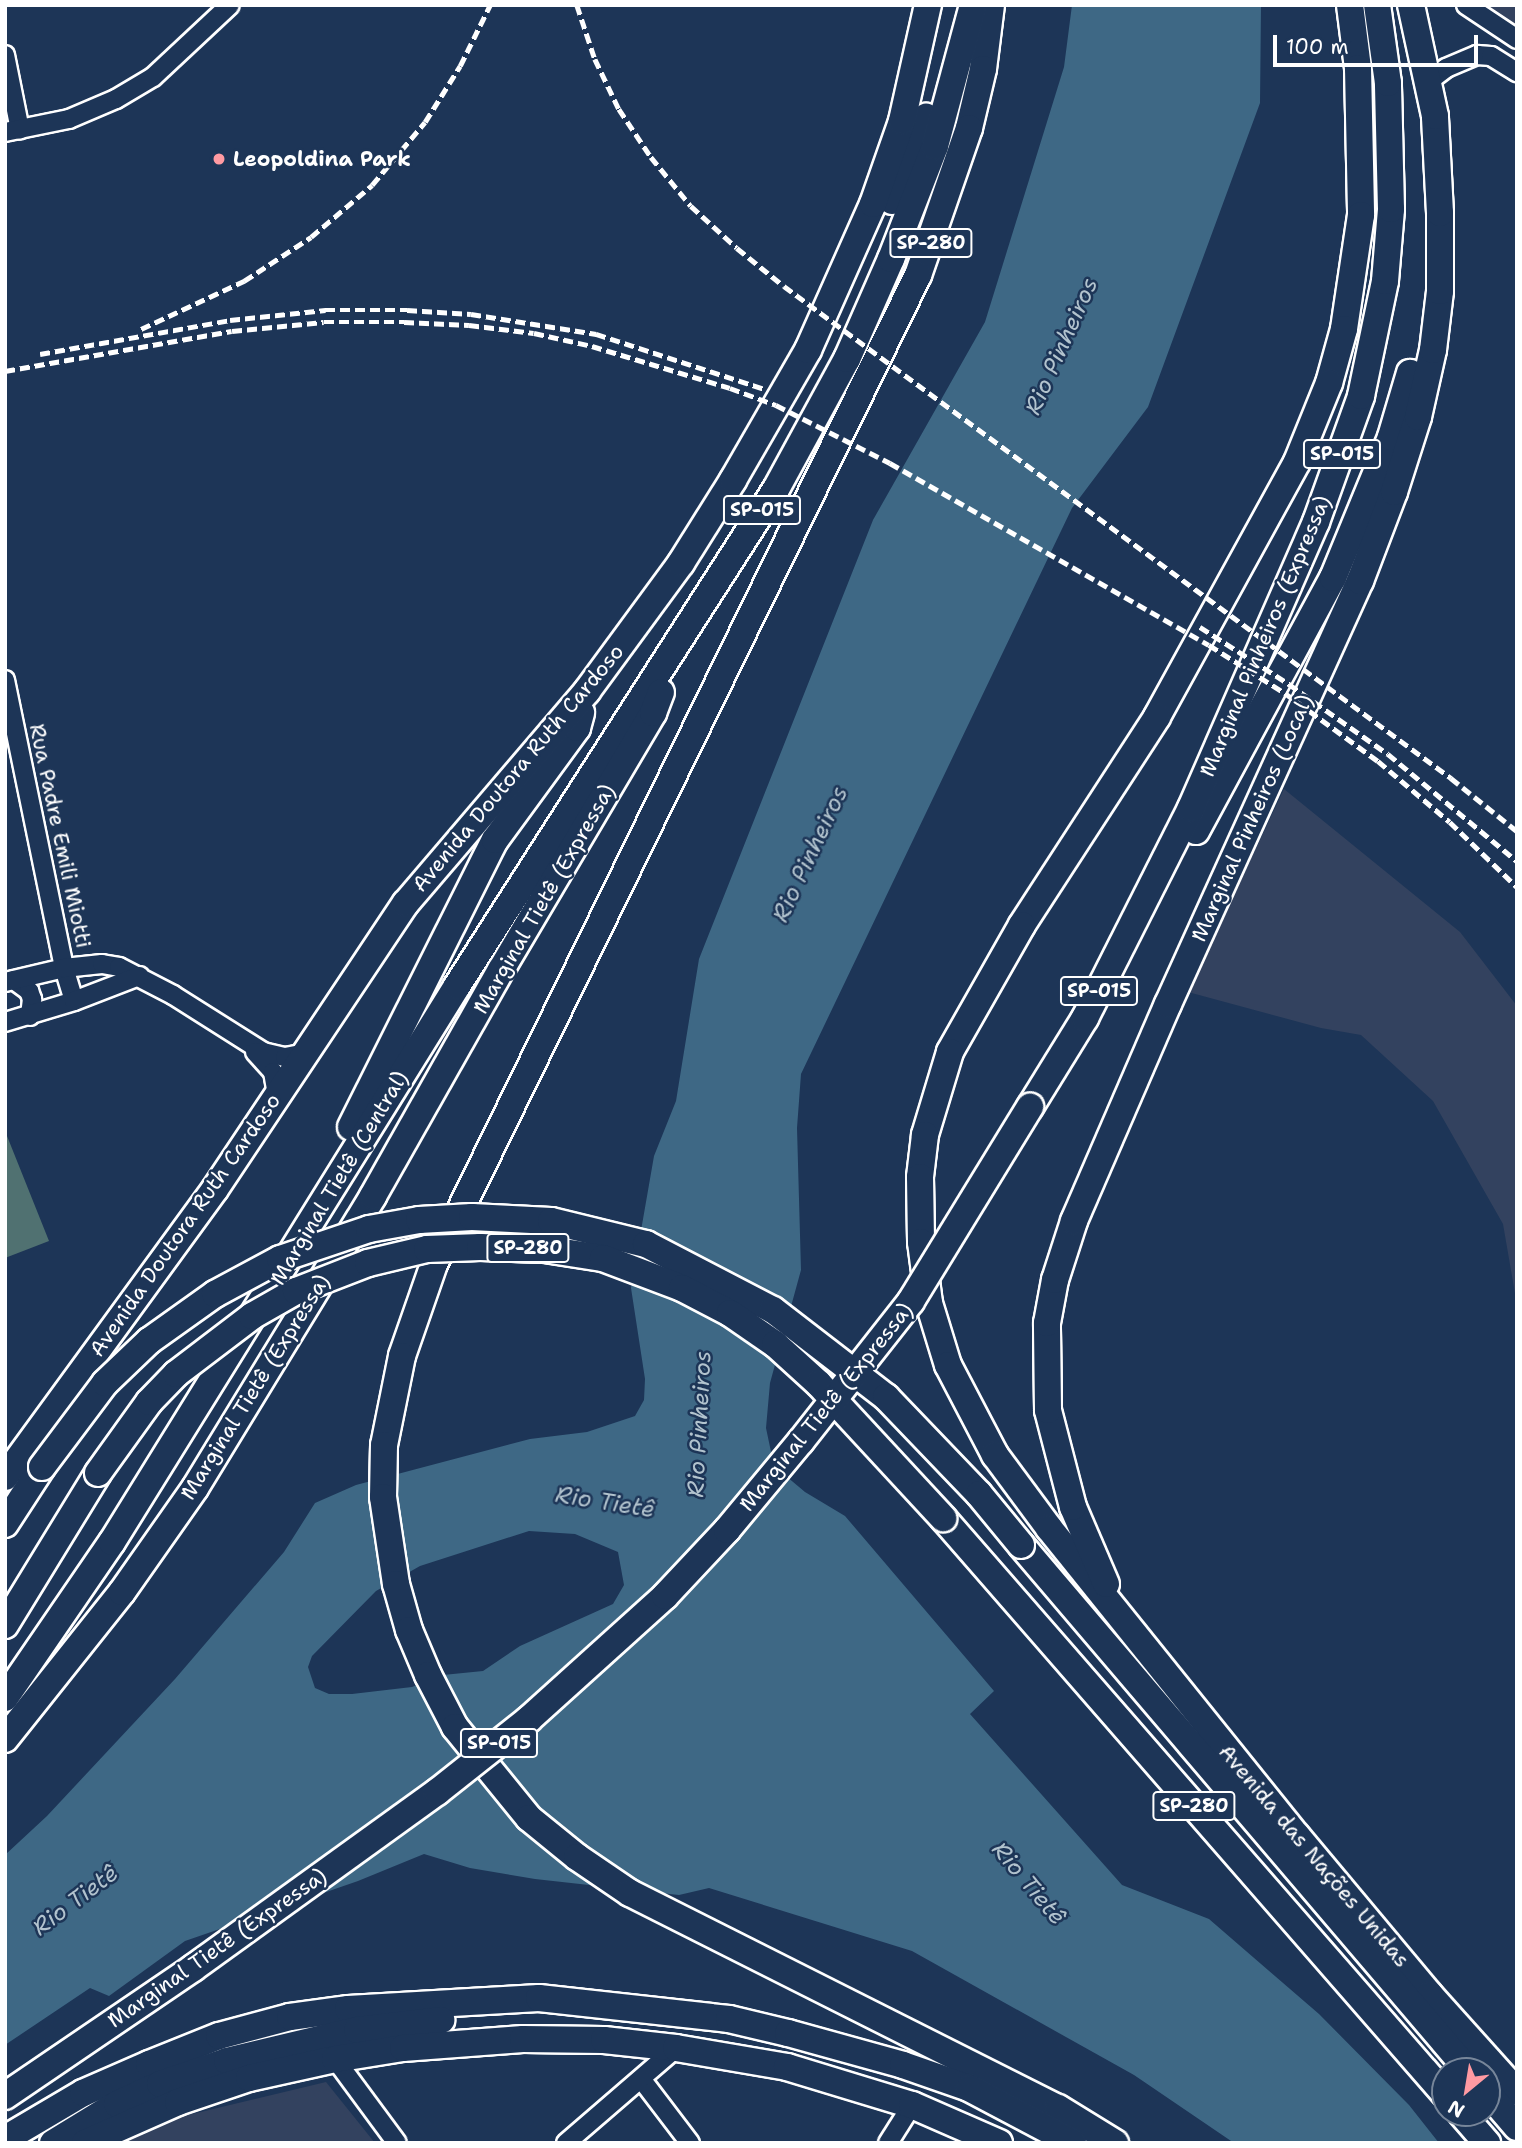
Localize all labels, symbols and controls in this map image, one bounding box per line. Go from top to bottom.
scale bar [1277,21,1482,65]
text: 100 m [1286,33,1349,61]
place label: Leopoldina Park [233,146,411,172]
marker: Leopoldina Park [211,151,227,167]
road number: SP-280 [889,228,973,258]
water label: Rio Pinheiros [1019,273,1103,419]
road number: SP-015 [1302,438,1382,470]
street label: Marginal Pinheiros (Expressa) [1194,492,1336,780]
road number: SP-015 [722,495,802,526]
street label: Avenida Doutora Ruth Cardoso [407,639,629,897]
street label: Marginal Pinheiros (Local) [1186,690,1318,946]
street label: Rua Padre Emili Miotti [24,722,96,950]
street label: Marginal Tietê (Expressa) [468,780,620,1018]
water label: Rio Pinheiros [767,782,853,926]
road number: SP-015 [1059,976,1139,1007]
street label: Marginal Tietê (Central) [265,1066,413,1290]
street label: Avenida Doutora Ruth Cardoso [84,1089,286,1361]
road number: SP-280 [486,1232,570,1264]
street label: Marginal Tietê (Expressa) [175,1270,335,1504]
street label: Marginal Tietê (Expressa) [734,1298,918,1516]
water label: Rio Pinheiros [681,1350,717,1498]
water label: Rio Tietê [553,1481,657,1523]
road number: SP-015 [459,1728,539,1758]
street label: Avenida das Nações Unidas [1213,1740,1415,1972]
road number: SP-280 [1152,1790,1236,1822]
water label: Rio Tietê [986,1836,1072,1930]
water label: Rio Tietê [27,1859,123,1941]
street label: Marginal Tietê (Expressa) [103,1863,331,2033]
north arrow [1431,2057,1501,2127]
text: N [1443,2094,1469,2123]

